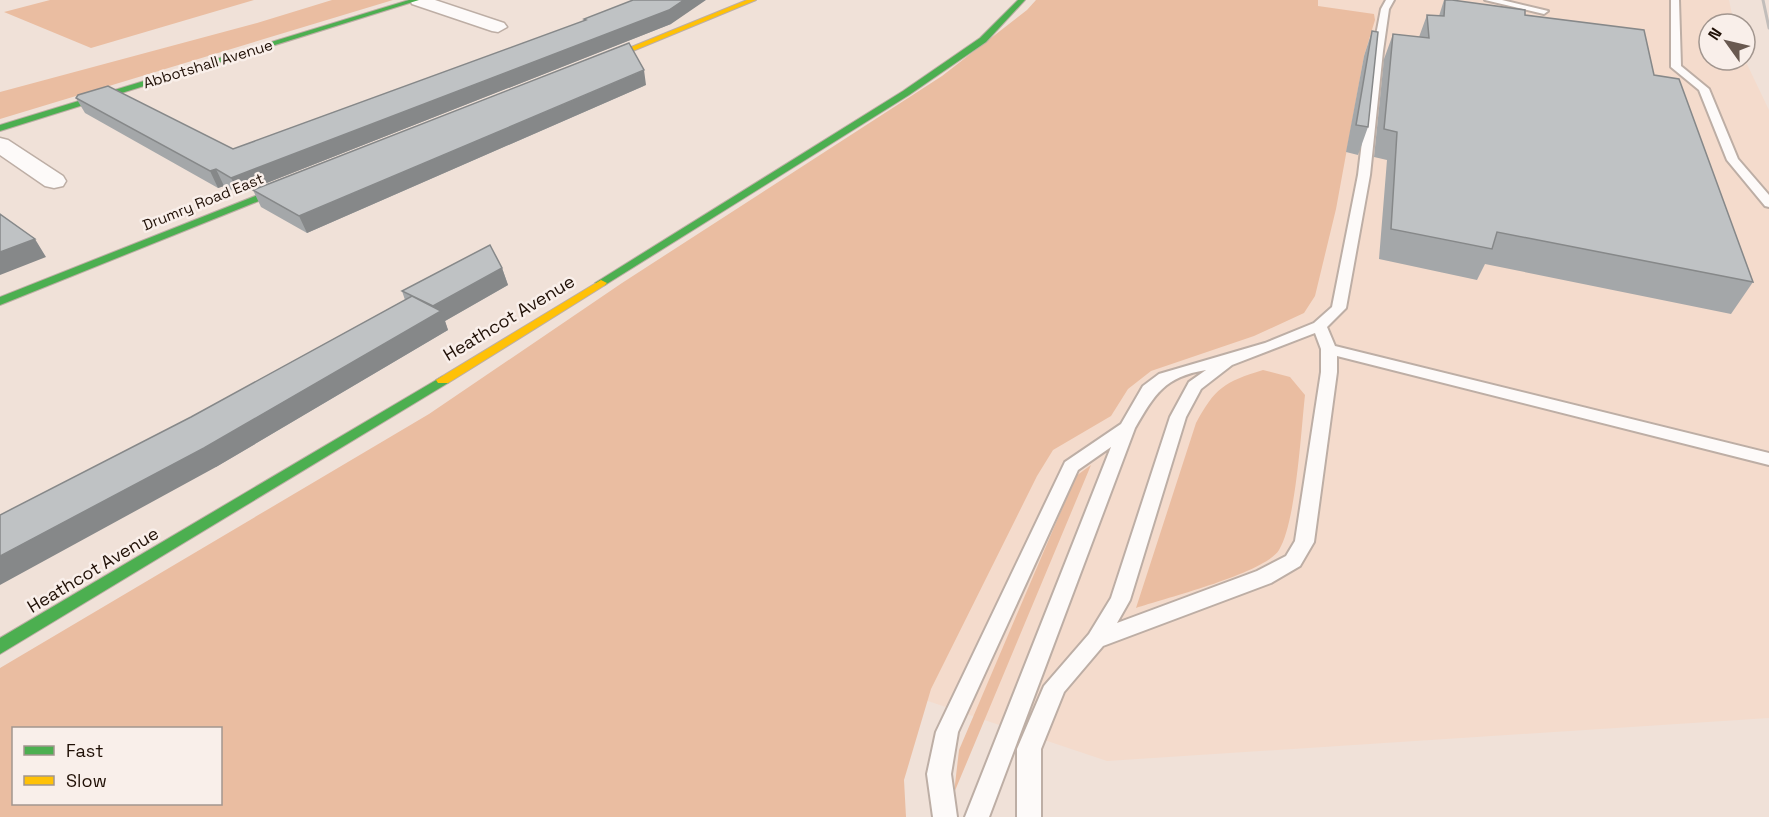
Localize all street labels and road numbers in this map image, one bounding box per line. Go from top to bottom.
street label: Abbotshall Avenue [141,35,275,92]
street label: Drumry Road East [140,169,266,234]
street label: Heathcot Avenue [439,269,579,366]
street label: Heathcot Avenue [23,521,163,618]

